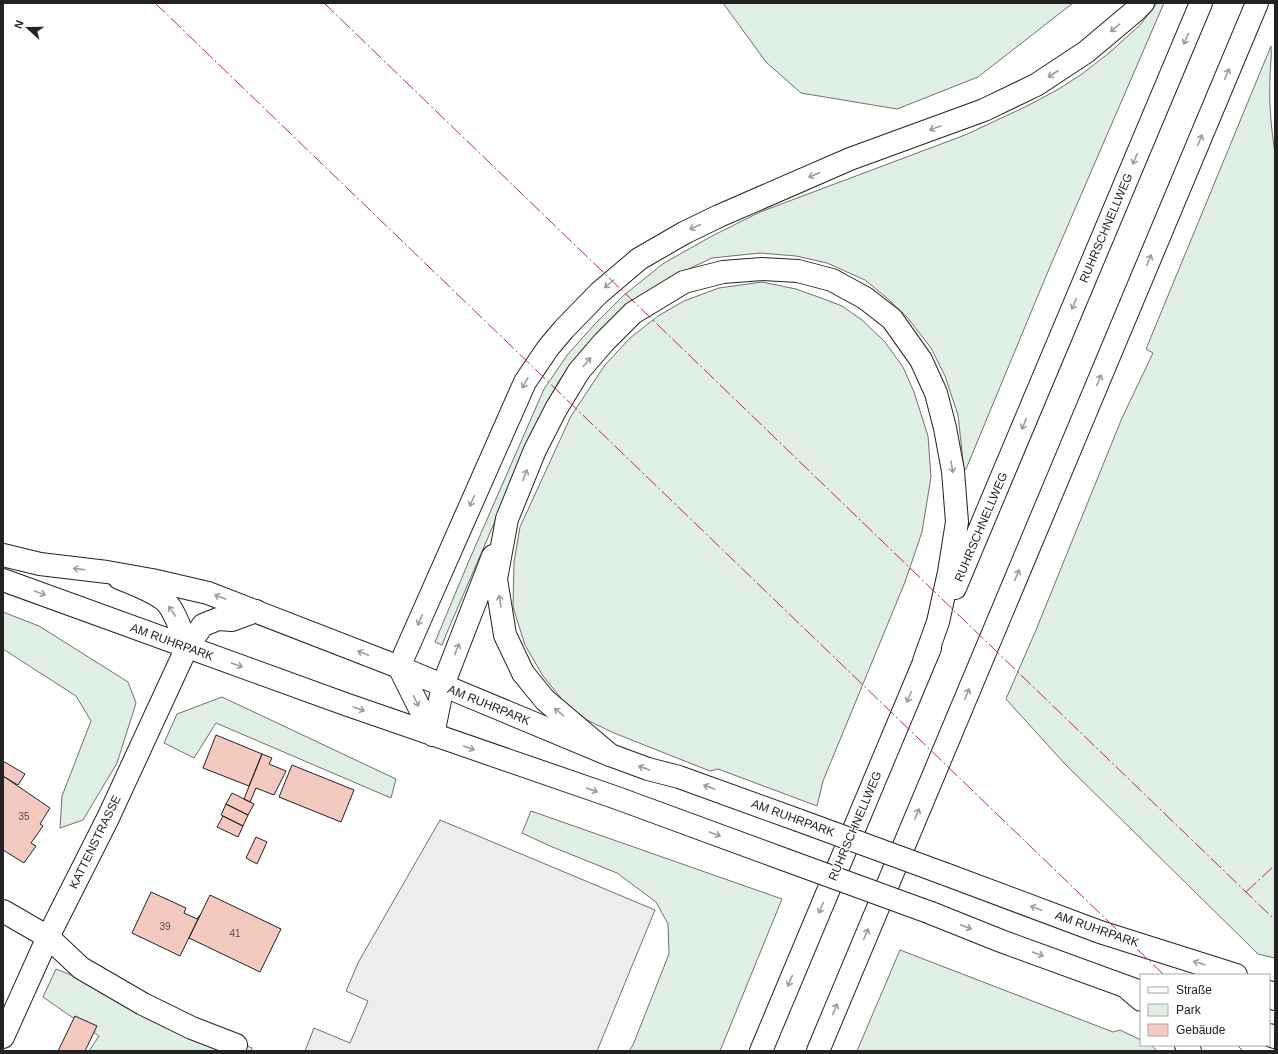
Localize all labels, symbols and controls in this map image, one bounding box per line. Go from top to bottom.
north arrow [8,8,48,48]
text: N [12,19,26,30]
one-way arrow [1109,24,1120,33]
one-way arrow [1182,33,1189,45]
one-way arrow [1224,69,1232,81]
one-way arrow [1048,70,1059,78]
one-way arrow [930,125,942,133]
one-way arrow [1197,135,1204,147]
one-way arrow [1131,152,1139,164]
street label: RUHRSCHNELLWEG [1077,171,1135,285]
one-way arrow [808,172,820,179]
one-way arrow [689,224,701,231]
one-way arrow [1146,254,1153,266]
one-way arrow [604,280,615,289]
one-way arrow [1070,298,1078,310]
one-way arrow [583,356,592,367]
one-way arrow [1095,374,1103,386]
one-way arrow [521,377,529,389]
one-way arrow [1020,418,1027,430]
one-way arrow [949,460,957,473]
one-way arrow [521,470,529,482]
street label: RUHRSCHNELLWEG [952,470,1010,584]
one-way arrow [468,495,475,507]
one-way arrow [73,565,86,573]
one-way arrow [1014,569,1021,581]
one-way arrow [33,590,45,598]
one-way arrow [213,593,226,600]
one-way arrow [495,595,503,608]
one-way arrow [168,606,176,617]
one-way arrow [416,614,423,626]
street label: AM RUHRPARK [128,620,216,664]
one-way arrow [453,644,461,656]
one-way arrow [358,648,370,656]
one-way arrow [230,662,242,670]
street label: AM RUHRPARK [446,682,532,728]
one-way arrow [964,689,971,701]
one-way arrow [905,691,913,703]
one-way arrow [413,695,420,707]
one-way arrow [352,706,365,713]
one-way arrow [553,708,564,717]
one-way arrow [463,744,475,752]
one-way arrow [638,764,651,771]
street label: RUHRSCHNELLWEG [826,769,884,883]
one-way arrow [703,783,715,791]
one-way arrow [586,787,599,794]
street label: KATTENSTRASSE [66,793,124,891]
street label: AM RUHRPARK [749,796,837,840]
one-way arrow [913,809,921,821]
house number: 35 [18,811,30,822]
one-way arrow [708,830,720,838]
one-way arrow [817,901,824,913]
one-way arrow [1031,903,1043,911]
street label: AM RUHRPARK [1053,908,1141,950]
house number: 39 [159,921,171,932]
one-way arrow [960,923,972,931]
house number: 41 [229,928,241,939]
one-way arrow [863,929,871,941]
one-way arrow [1031,951,1043,959]
one-way arrow [1193,959,1206,966]
one-way arrow [786,974,793,986]
legend [1140,974,1270,1046]
text: Straße [1176,983,1212,997]
one-way arrow [832,1003,839,1015]
text: Park [1176,1003,1202,1017]
text: Gebäude [1176,1023,1226,1037]

